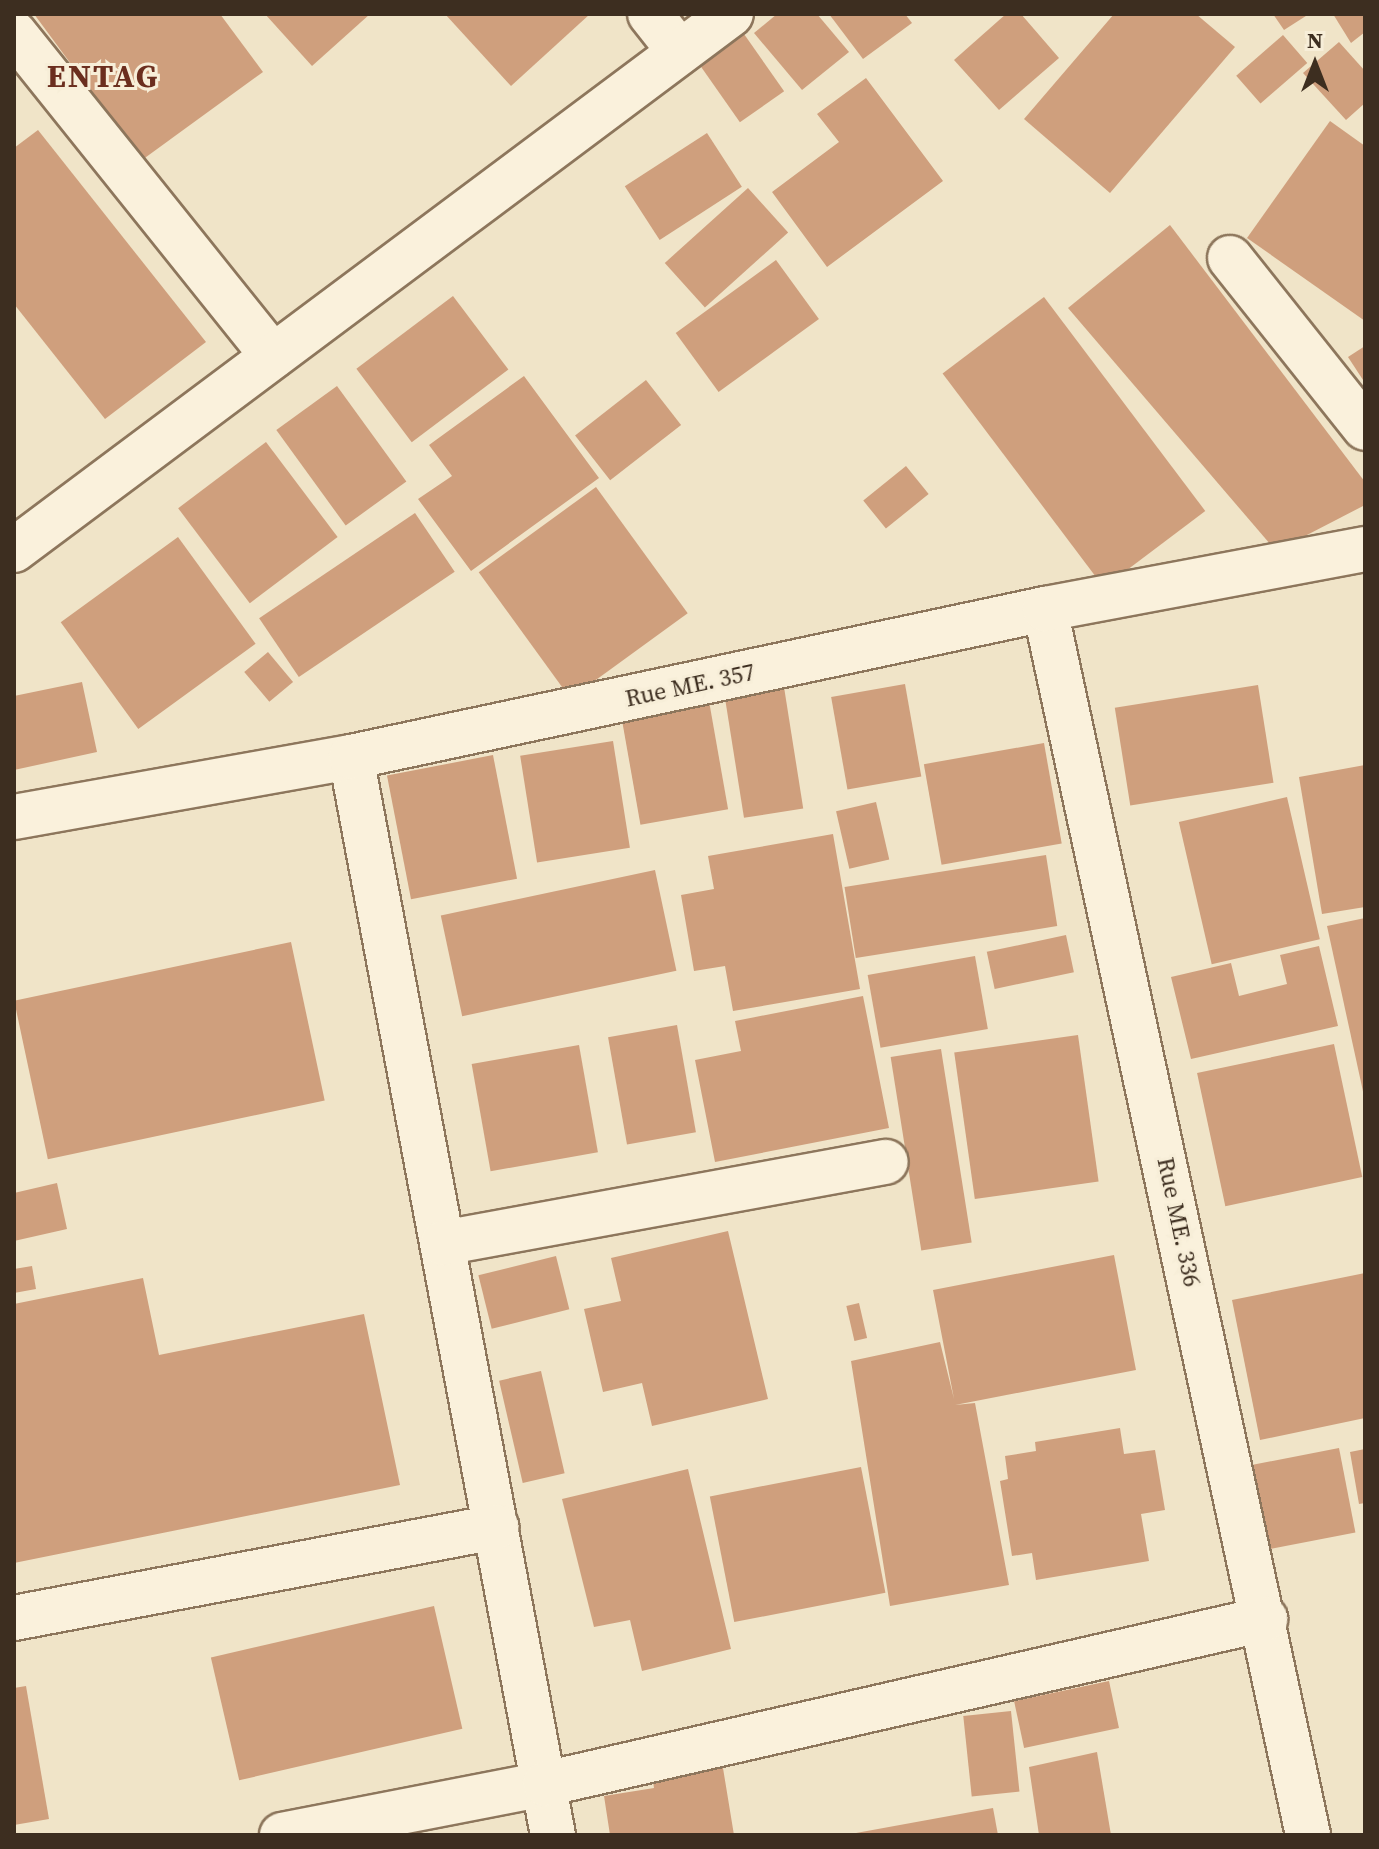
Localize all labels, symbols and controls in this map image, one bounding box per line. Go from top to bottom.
north arrow [1275,24,1355,104]
text: N [1307,25,1323,55]
district label: ENTAG [47,57,159,95]
street label: Rue ME. 357 [623,657,757,713]
street label: Rue ME. 336 [1151,1155,1207,1289]

